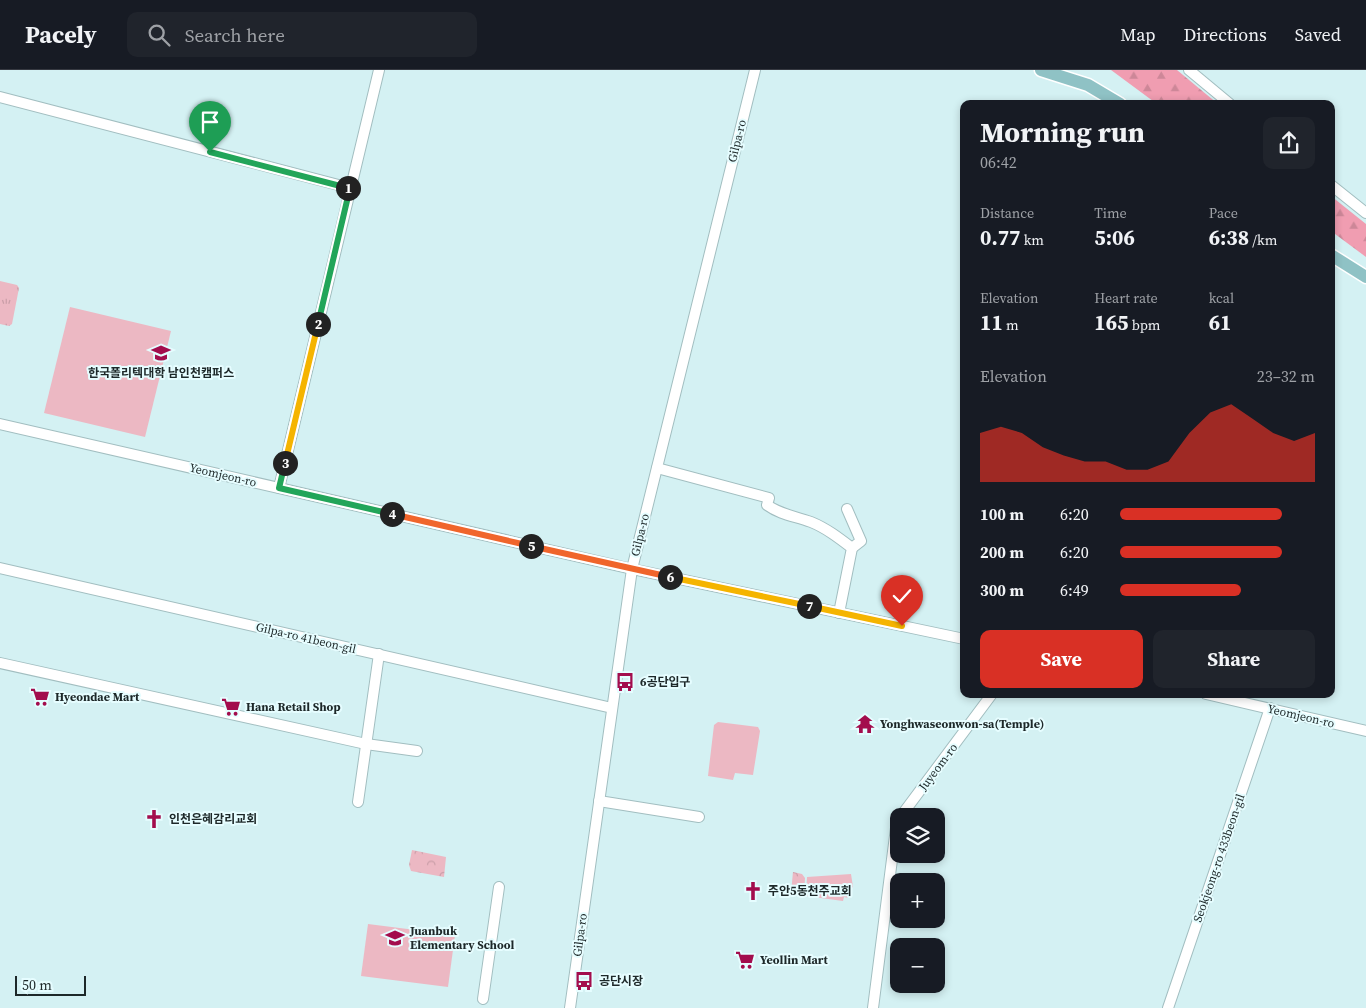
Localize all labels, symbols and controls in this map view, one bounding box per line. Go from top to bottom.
search box [127,12,477,57]
text: Pacely [25,18,97,51]
icon: search [145,21,173,49]
text: Search here [185,22,285,48]
text: Map [1120,22,1156,47]
text: Directions [1184,22,1267,47]
text: Saved [1295,22,1341,47]
pin [189,101,231,152]
icon: arrive [196,108,224,136]
text: Morning run [980,113,1145,151]
button: share [1263,117,1315,169]
street label: Gilpa-ro [724,118,750,164]
text: 06:42 [980,151,1017,173]
pin: 1 [336,176,360,200]
text: 1 [345,178,352,198]
text: Distance [980,203,1034,223]
text: Time [1094,203,1127,223]
text: Pace [1209,203,1238,223]
text: 0.77 [980,223,1020,252]
text: 5:06 [1094,223,1135,252]
text: 6:38 [1209,223,1249,252]
text: km [1020,230,1044,250]
text: /km [1249,230,1277,250]
text: Elevation [980,288,1038,308]
text: Heart rate [1094,288,1158,308]
text: kcal [1209,288,1234,308]
text: 11 [980,308,1003,337]
text: 165 [1094,308,1128,337]
text: 61 [1209,308,1231,337]
pin: 2 [306,312,330,336]
text: 2 [315,314,322,334]
text: m [1003,315,1019,335]
text: bpm [1128,315,1160,335]
school or university icon: 한국폴리텍대학 남인천캠퍼스 [150,342,172,364]
place label: 한국폴리텍대학 남인천캠퍼스 [88,365,234,381]
text: Elevation [980,365,1047,387]
text: 23–32 m [1257,365,1315,387]
pin: 3 [272,450,298,476]
text: 3 [282,453,289,473]
street label: Yeomjeon-ro [188,459,259,491]
pin: 4 [380,502,404,526]
text: 100 m [980,503,1024,525]
text: 6:20 [1060,503,1089,525]
text: 4 [389,504,396,524]
street label: Gilpa-ro [627,512,653,558]
pin: 5 [518,534,544,558]
text: 5 [528,536,535,556]
text: 200 m [980,541,1024,563]
text: 6:20 [1060,541,1089,563]
pin: 6 [658,564,682,590]
text: 6 [667,567,674,587]
pin [881,575,923,626]
text: 300 m [980,579,1024,601]
text: 6:49 [1060,579,1089,601]
icon: check [888,582,916,610]
pin: 7 [796,594,822,618]
text: 7 [806,596,813,616]
street label: Gilpa-ro 41beon-gil [254,619,358,657]
button: Save [980,630,1143,688]
button: Share [1153,630,1315,688]
bus stop icon: 6공단입구 [614,671,636,693]
place label: 6공단입구 [640,674,691,690]
supermarket icon: Hyeondae Mart [29,686,51,708]
place label: Hyeondae Mart [55,689,140,705]
supermarket icon: Hana Retail Shop [220,696,242,718]
place label: Hana Retail Shop [246,699,341,715]
street label: Yeomjeon-ro [1266,700,1337,732]
temple icon: Yonghwaseonwon-sa(Temple) [854,713,876,735]
place label: Yonghwaseonwon-sa(Temple) [880,716,1044,732]
street label: Juyeom-ro [914,740,961,795]
street label: Seokjeong-ro 433beon-gil [1189,791,1249,924]
church icon: 인천은혜감리교회 [143,808,165,830]
map controls [890,808,945,993]
button: layers [890,808,945,863]
place label: 인천은혜감리교회 [169,811,257,827]
button: + [890,873,945,928]
church icon: 주안5동천주교회 [742,880,764,902]
place label: 주안5동천주교회 [768,883,852,899]
street label: Gilpa-ro [569,912,591,958]
place label: Juanbuk Elementary School [409,923,515,953]
school or university icon: Juanbuk Elementary School [384,927,406,949]
button: − [890,938,945,993]
supermarket icon: Yeollin Mart [734,949,756,971]
place label: Yeollin Mart [760,952,829,968]
bus stop icon: 공단시장 [573,970,595,992]
scale bar [15,973,86,996]
place label: 공단시장 [599,973,643,989]
text: 50 m [22,975,52,995]

